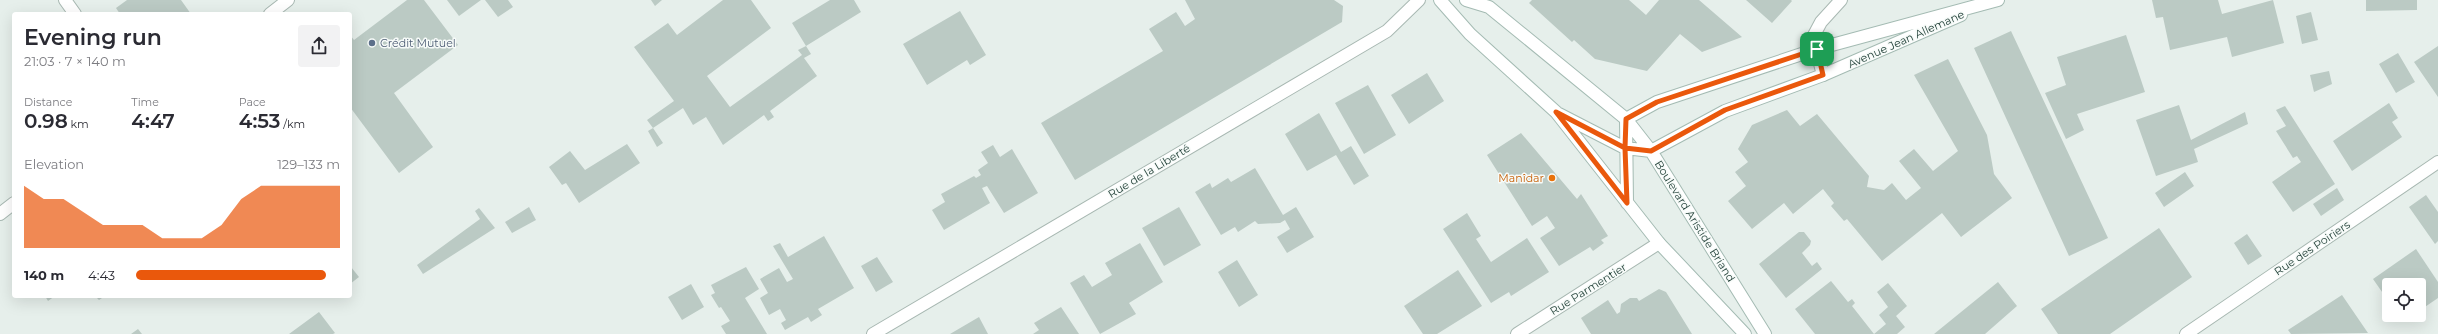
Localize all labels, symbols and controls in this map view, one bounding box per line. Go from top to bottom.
street label: Avenue Jean Allemane [1846,7,1967,71]
text: Evening run [24,24,162,51]
button: share [298,25,340,67]
pin [1800,32,1834,66]
place label: Crédit Mutuel [380,36,456,50]
marker: Crédit Mutuel [367,38,377,48]
icon: arrive [1806,38,1828,60]
text: 21:03 · 7 × 140 m [24,53,126,69]
text: Distance [24,95,72,109]
text: Time [131,95,159,109]
text: Pace [239,95,266,109]
text: 0.98 [24,109,68,133]
text: 4:47 [131,109,175,133]
text: 4:53 [239,109,280,133]
text: km [68,117,89,131]
text: /km [280,117,305,131]
street label: Rue de la Liberté [1105,141,1193,201]
text: Elevation [24,156,84,172]
text: 129–133 m [277,156,340,172]
street label: Boulevard Aristide Briand [1652,158,1738,284]
place label: Manîdar [1498,171,1544,185]
marker: Manîdar [1547,173,1557,183]
street label: Rue des Poiriers [2271,217,2353,279]
street label: Rue Parmentier [1547,260,1629,318]
text: 140 m [24,267,64,283]
text: 4:43 [88,267,115,283]
map controls [2382,278,2426,322]
button: locate [2382,278,2426,322]

